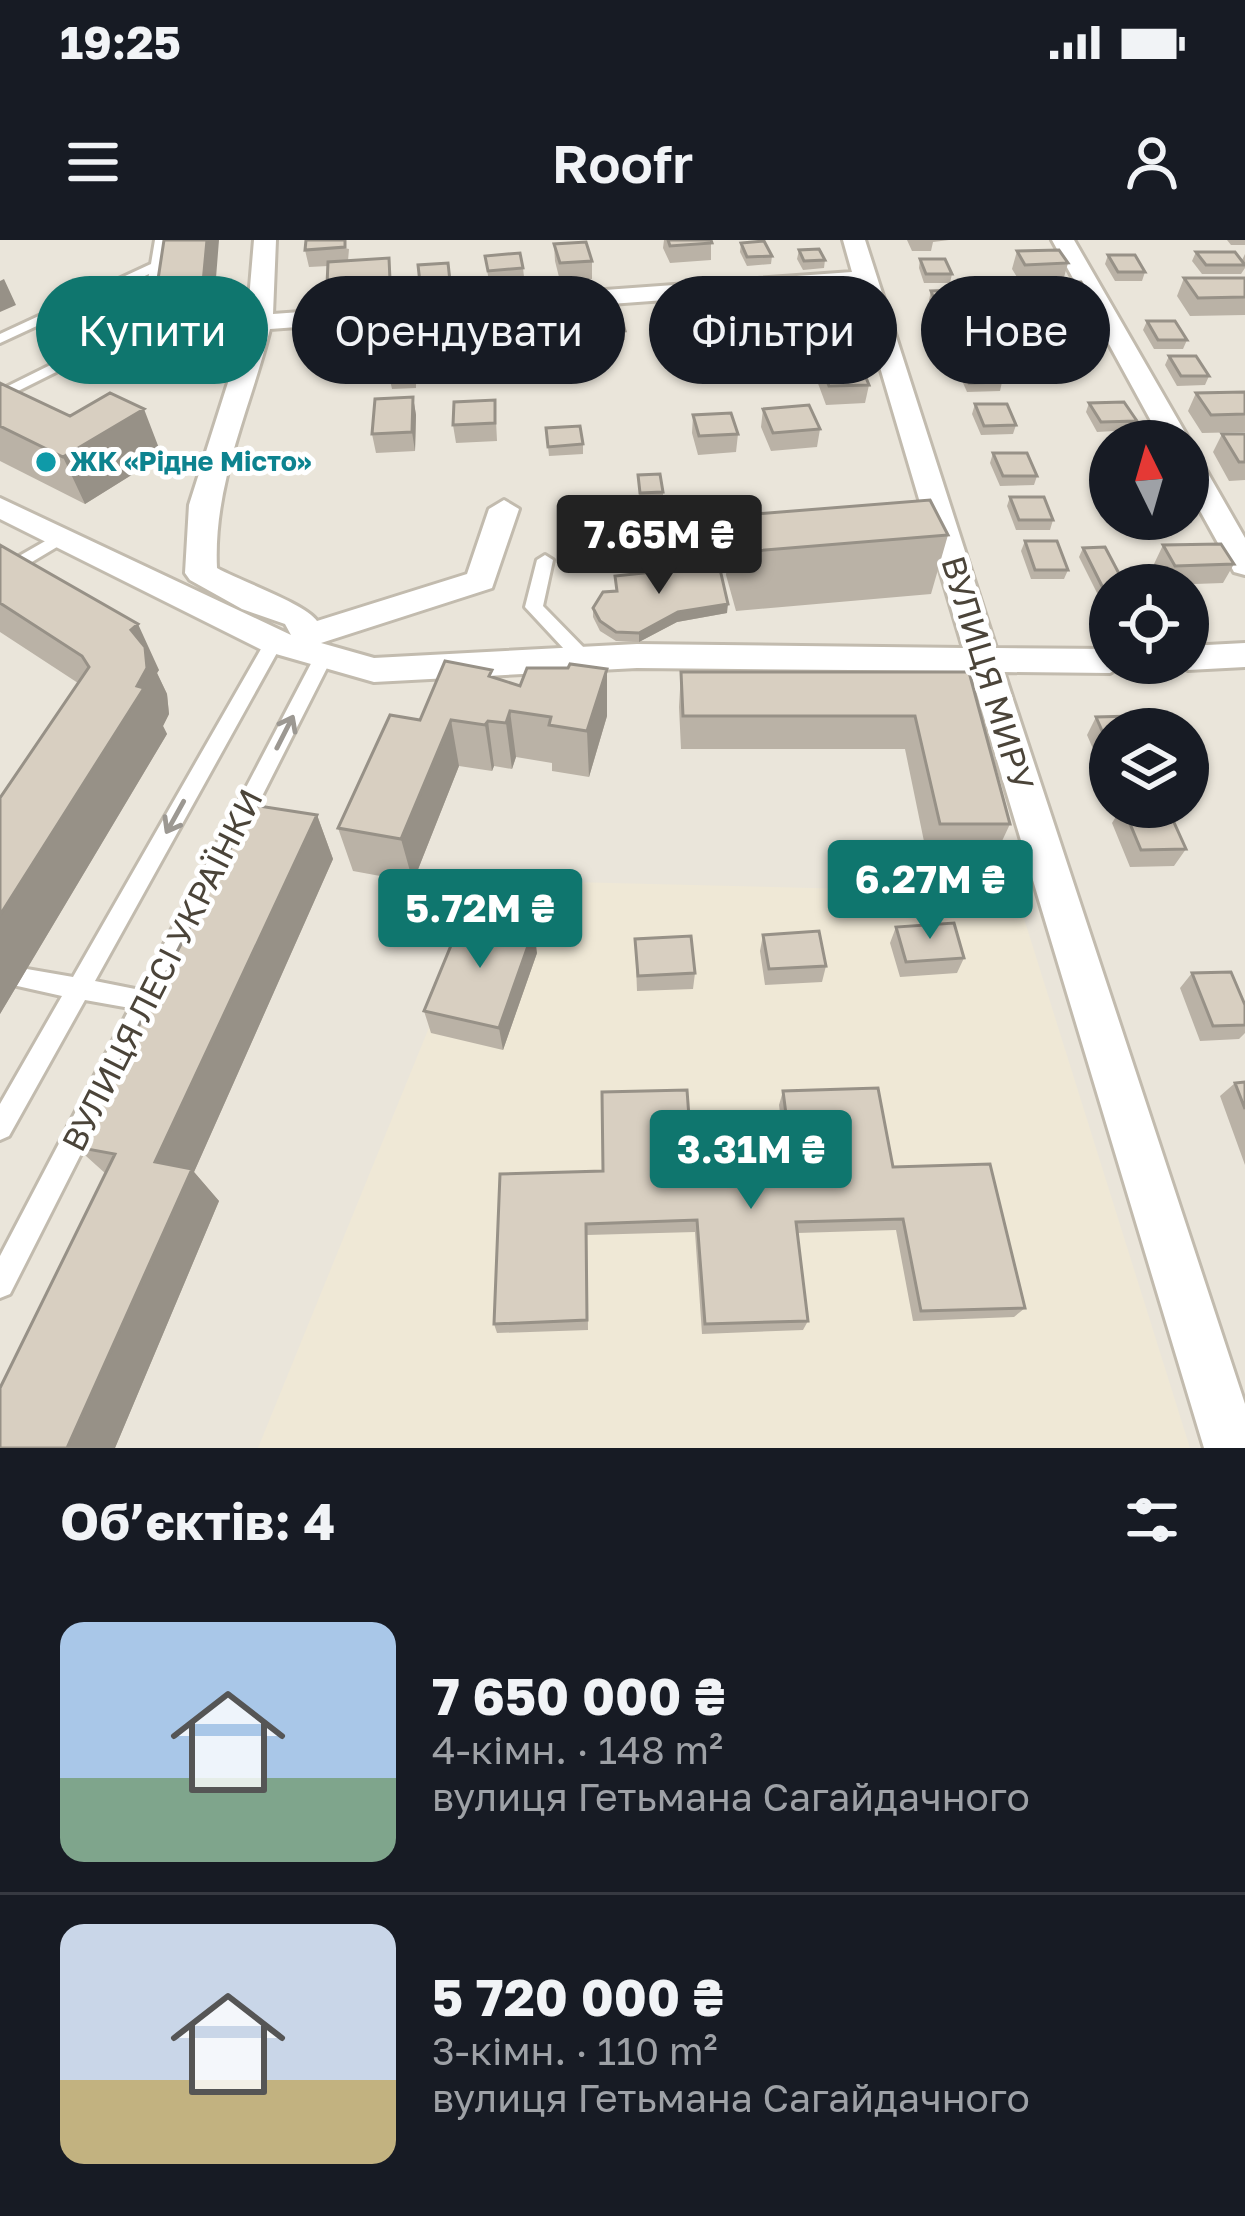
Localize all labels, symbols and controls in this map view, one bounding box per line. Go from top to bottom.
text: 19:25 [60,15,181,69]
icon: menu [60,129,126,195]
icon: person [1119,129,1185,195]
text: Roofr [552,130,693,195]
chip: Купити [36,276,268,384]
chip: Орендувати [292,276,625,384]
chip: Фільтри [649,276,897,384]
chip: Нове [921,276,1110,384]
north arrow [1089,420,1209,540]
map controls [1089,420,1209,828]
place label: ЖК «Рідне Місто» [70,445,311,477]
marker: ЖК «Рідне Місто» [33,449,59,475]
pin: 7.65M ₴ [548,495,770,597]
text: 7.65M ₴ [584,510,734,557]
street label: ВУЛИЦЯ МИРУ [934,551,1043,795]
button: locate [1089,564,1209,684]
button: layers [1089,708,1209,828]
one-way arrow [274,714,297,750]
street label: ВУЛИЦЯ ЛЕСІ УКРАЇНКИ [53,782,270,1157]
one-way arrow [163,799,186,834]
pin: 6.27M ₴ [819,840,1041,942]
text: 6.27M ₴ [855,855,1005,902]
pin: 5.72M ₴ [369,869,591,971]
text: 5.72M ₴ [405,884,555,931]
pin: 3.31M ₴ [640,1110,862,1212]
text: 3.31M ₴ [677,1125,825,1172]
icon: filters [1119,1487,1185,1553]
text: Об’єктів: 4 [60,1490,335,1551]
text: 7 650 000 ₴ [432,1665,725,1726]
icon: home [156,1670,300,1814]
text: 4-кімн. · 148 m² [432,1726,723,1773]
text: вулиця Гетьмана Сагайдачного [432,1773,1030,1820]
text: 5 720 000 ₴ [432,1966,724,2027]
icon: home [156,1972,300,2116]
text: 3-кімн. · 110 m² [432,2027,718,2074]
text: вулиця Гетьмана Сагайдачного [432,2074,1030,2121]

